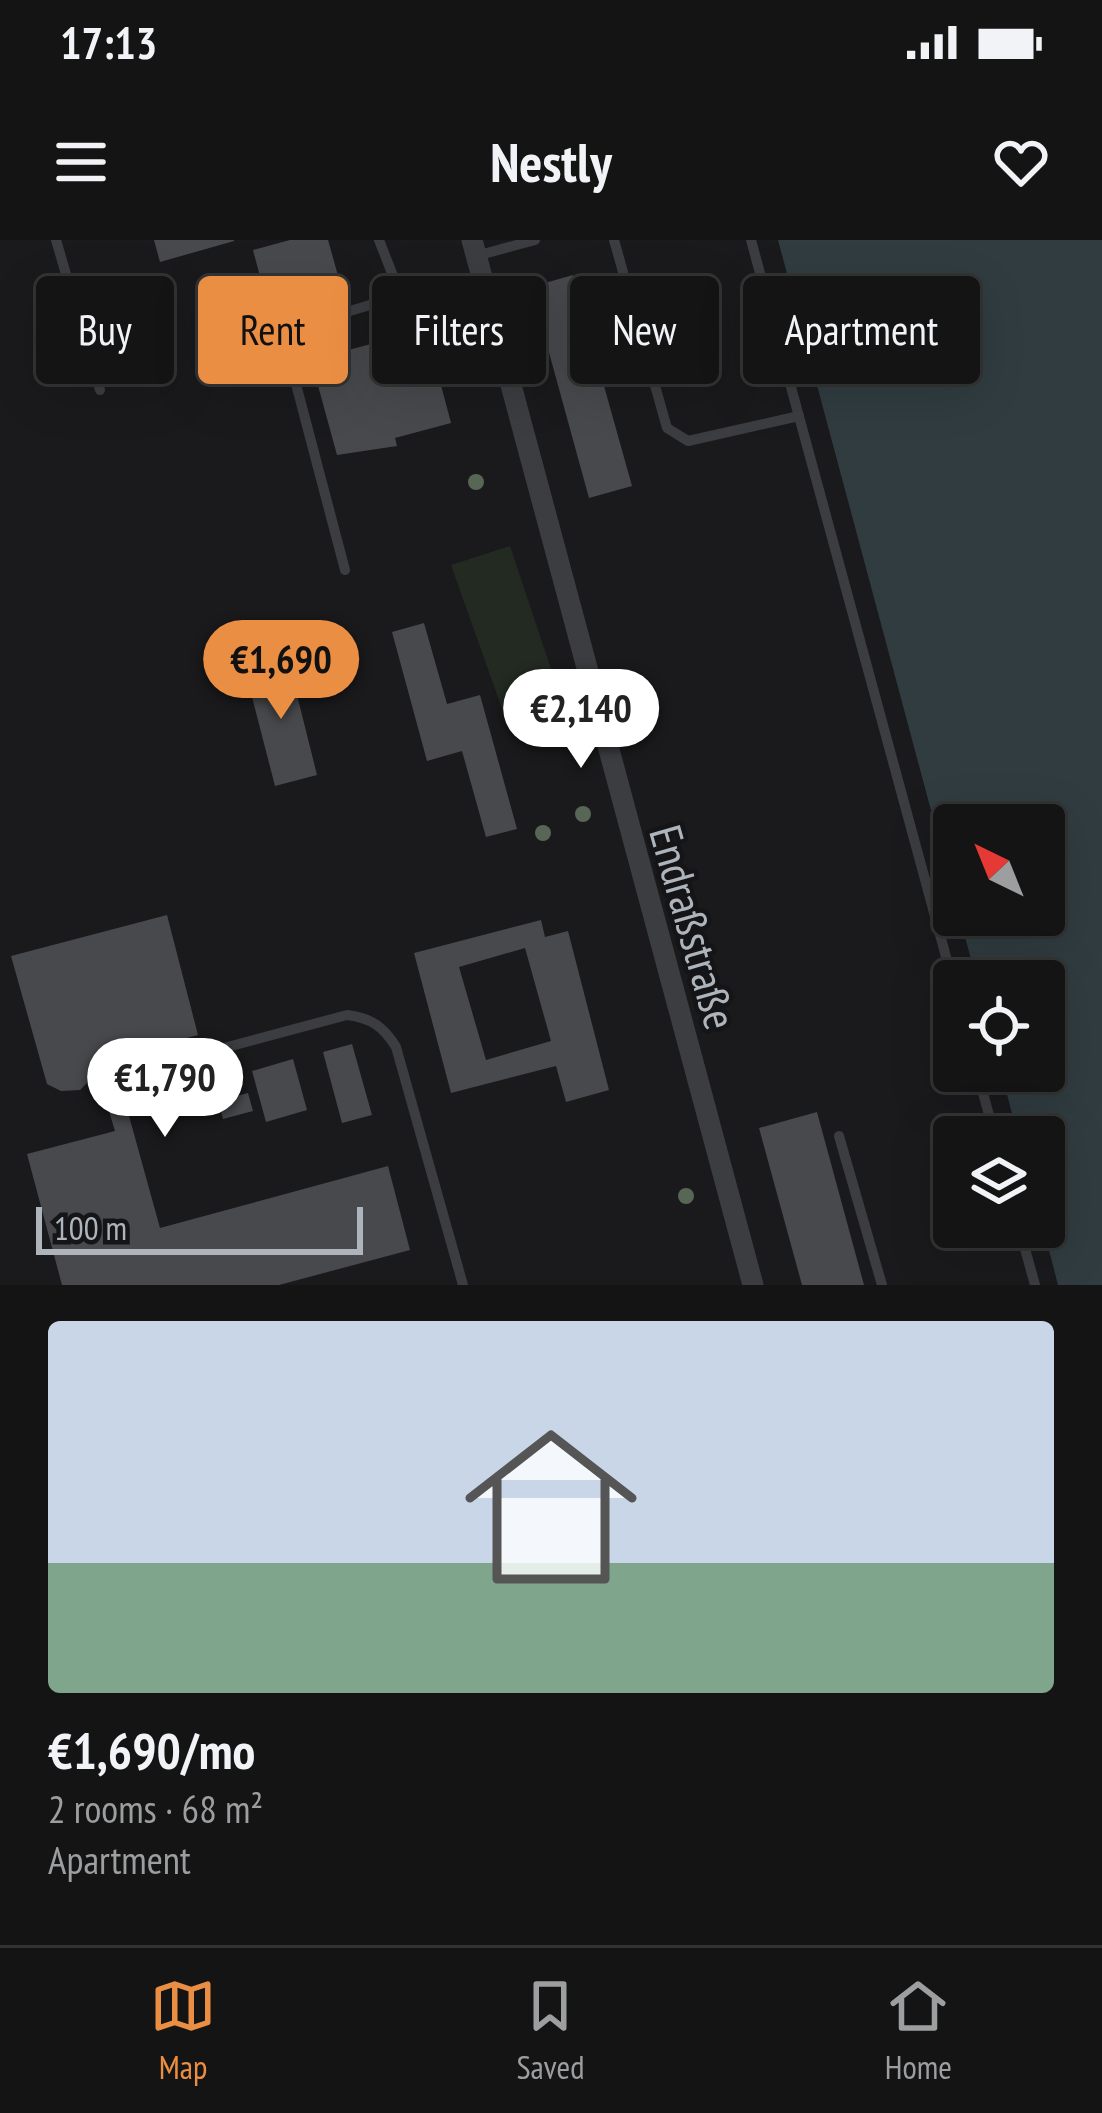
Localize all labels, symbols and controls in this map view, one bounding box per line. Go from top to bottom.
text: 17:13 [60,13,157,71]
text: Nestly [490,127,612,197]
icon: menu [48,129,114,195]
icon: heart [988,129,1054,195]
chip: Buy [36,276,174,384]
chip: Rent [198,276,348,384]
chip: Filters [372,276,546,384]
chip: New [570,276,719,384]
chip: Apartment [743,276,980,384]
pin: €1,690 [183,620,379,722]
text: €1,690 [230,633,332,684]
pin: €2,140 [483,669,679,771]
text: €2,140 [530,682,632,733]
north arrow [933,804,1065,936]
map controls [933,804,1065,1248]
street label: Endraßstraße [637,818,751,1036]
button: locate [933,960,1065,1092]
pin: €1,790 [67,1038,263,1140]
text: €1,790 [114,1051,216,1102]
button: layers [933,1116,1065,1248]
scale bar [36,1201,363,1254]
text: 100 m [54,1206,127,1249]
icon: home [443,1399,659,1615]
text: €1,690/mo [48,1717,255,1783]
text: 2 rooms · 68 m² [48,1783,263,1834]
text: Apartment [48,1834,191,1885]
tab: Map [150,1973,216,2088]
tab: Saved [516,1973,584,2088]
tab: Home [885,1973,952,2088]

